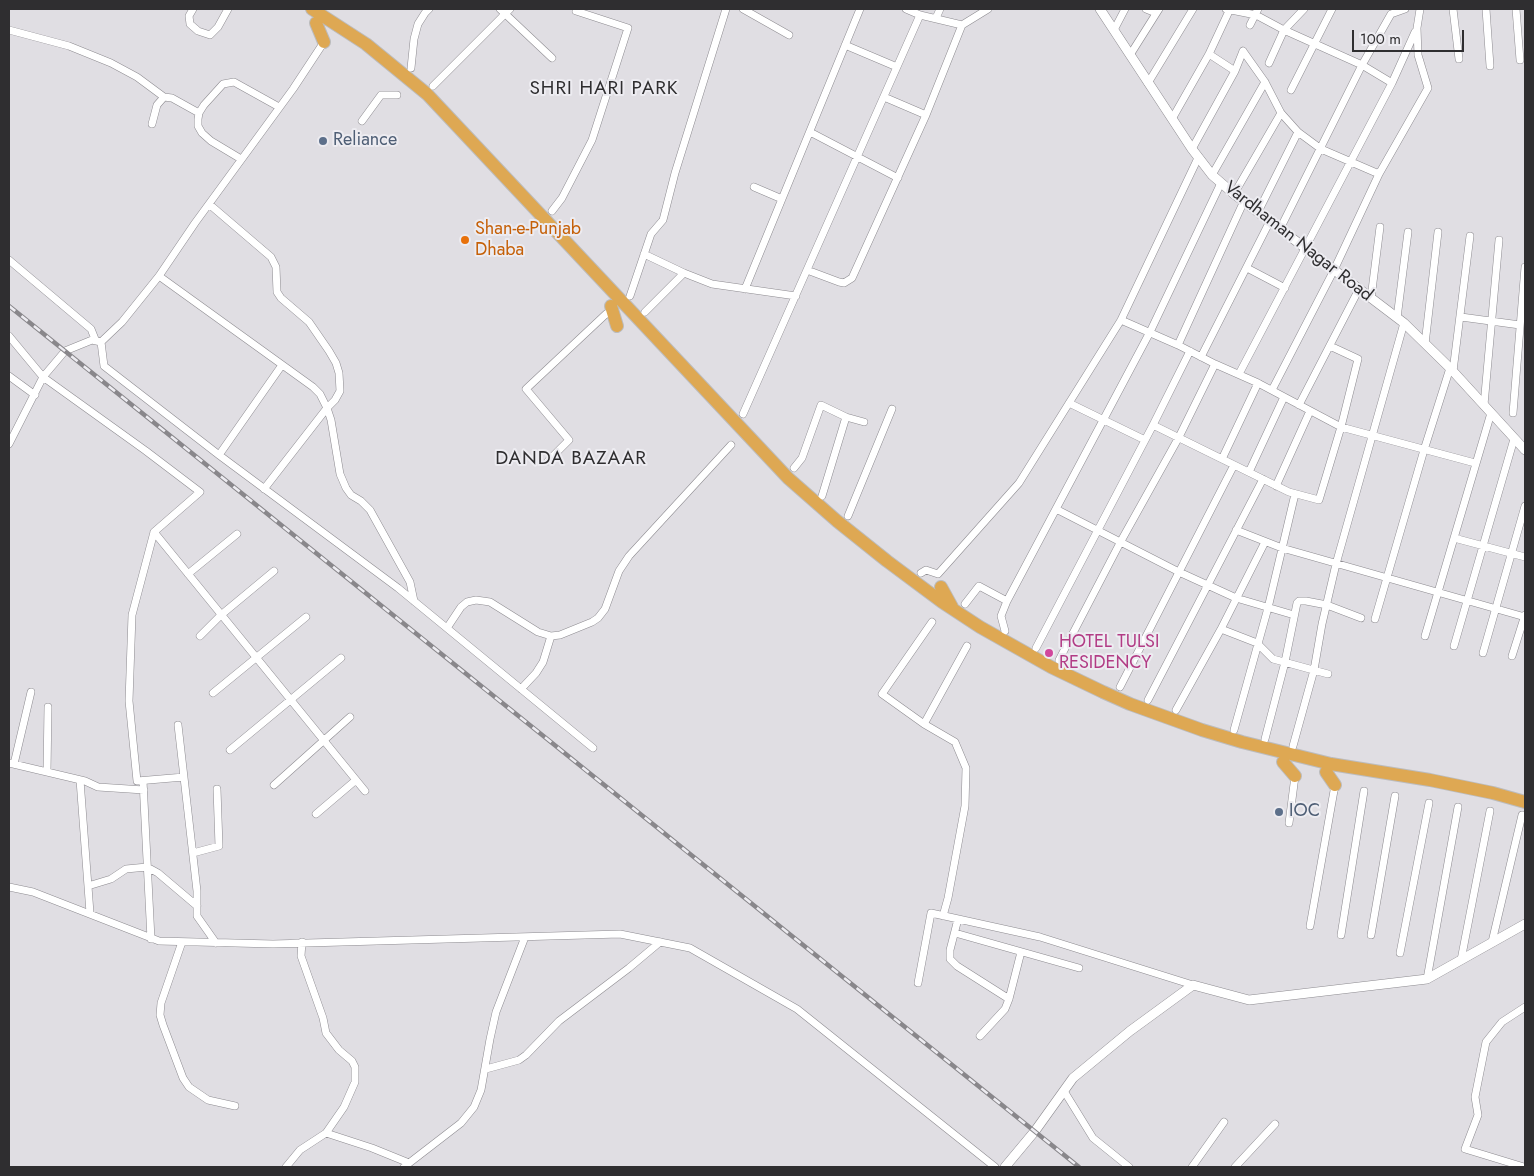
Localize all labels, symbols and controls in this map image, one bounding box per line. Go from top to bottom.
scale bar [1354,20,1466,52]
text: 100 m [1360,28,1401,50]
district label: SHRI HARI PARK [528,78,680,100]
place label: Reliance [333,130,397,152]
marker: Reliance [317,135,329,147]
street label: Vardhaman Nagar Road [1219,177,1377,307]
place label: Shan-e-Punjab Dhaba [475,219,581,262]
marker: Shan-e-Punjab Dhaba [459,234,471,246]
district label: DANDA BAZAAR [494,448,648,470]
place label: HOTEL TULSI RESIDENCY [1059,632,1159,674]
marker: HOTEL TULSI RESIDENCY [1043,647,1055,659]
place label: IOC [1289,801,1320,823]
marker: IOC [1273,806,1285,818]

